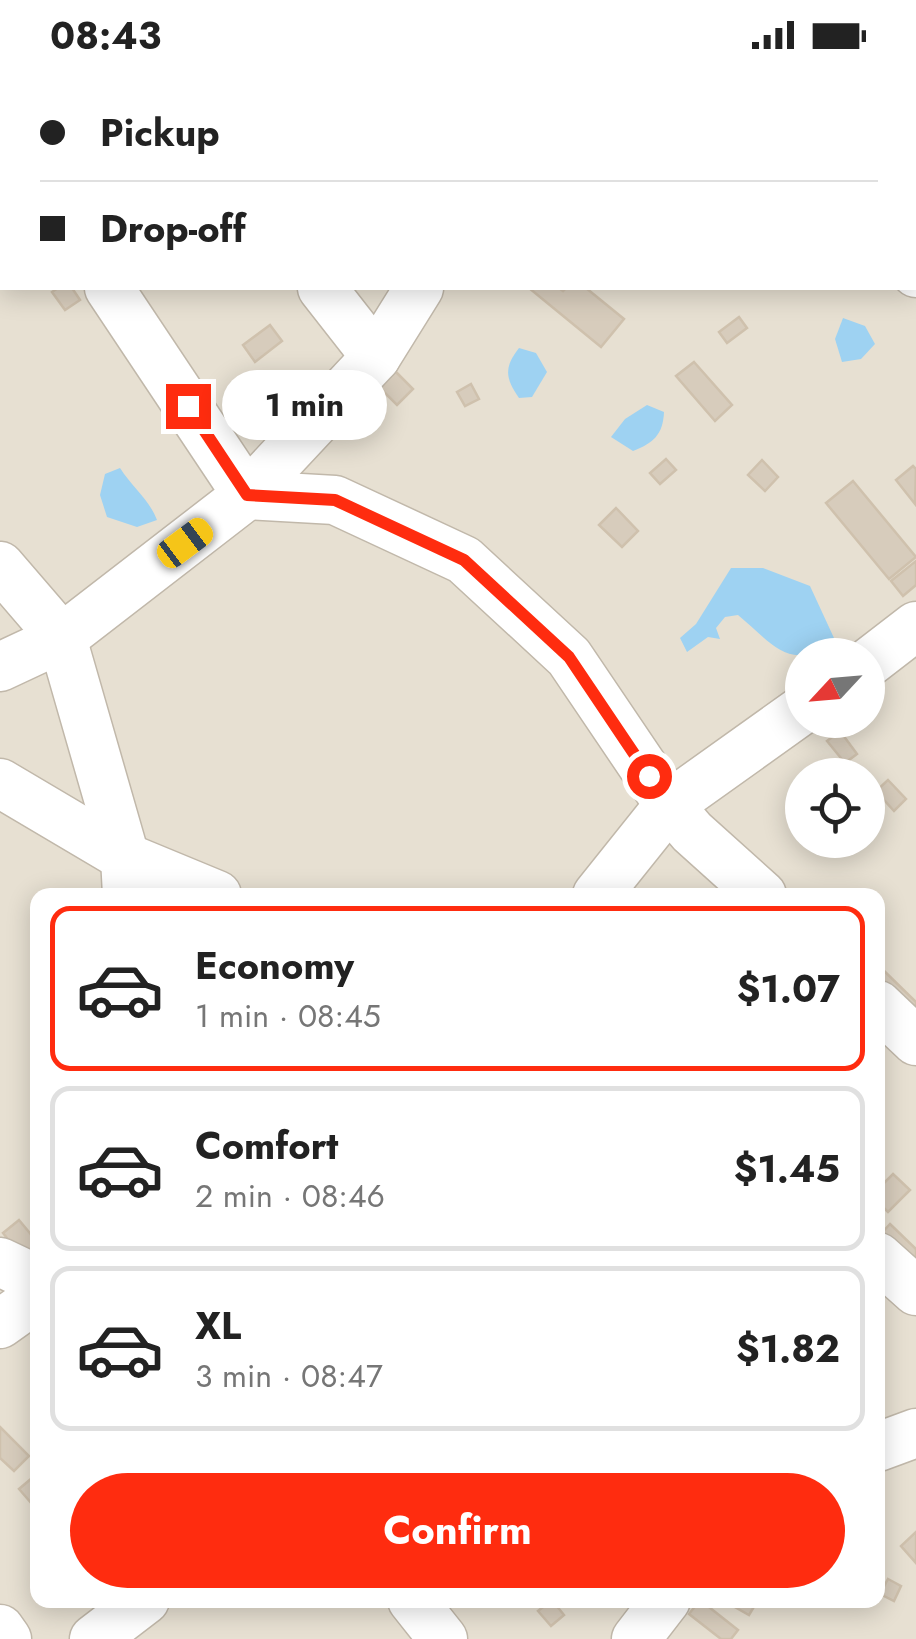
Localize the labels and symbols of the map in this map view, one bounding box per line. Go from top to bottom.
callout: 1 min [223,371,388,441]
route end [166,384,211,429]
car [152,513,218,573]
north arrow [785,638,885,738]
route start [627,754,672,799]

